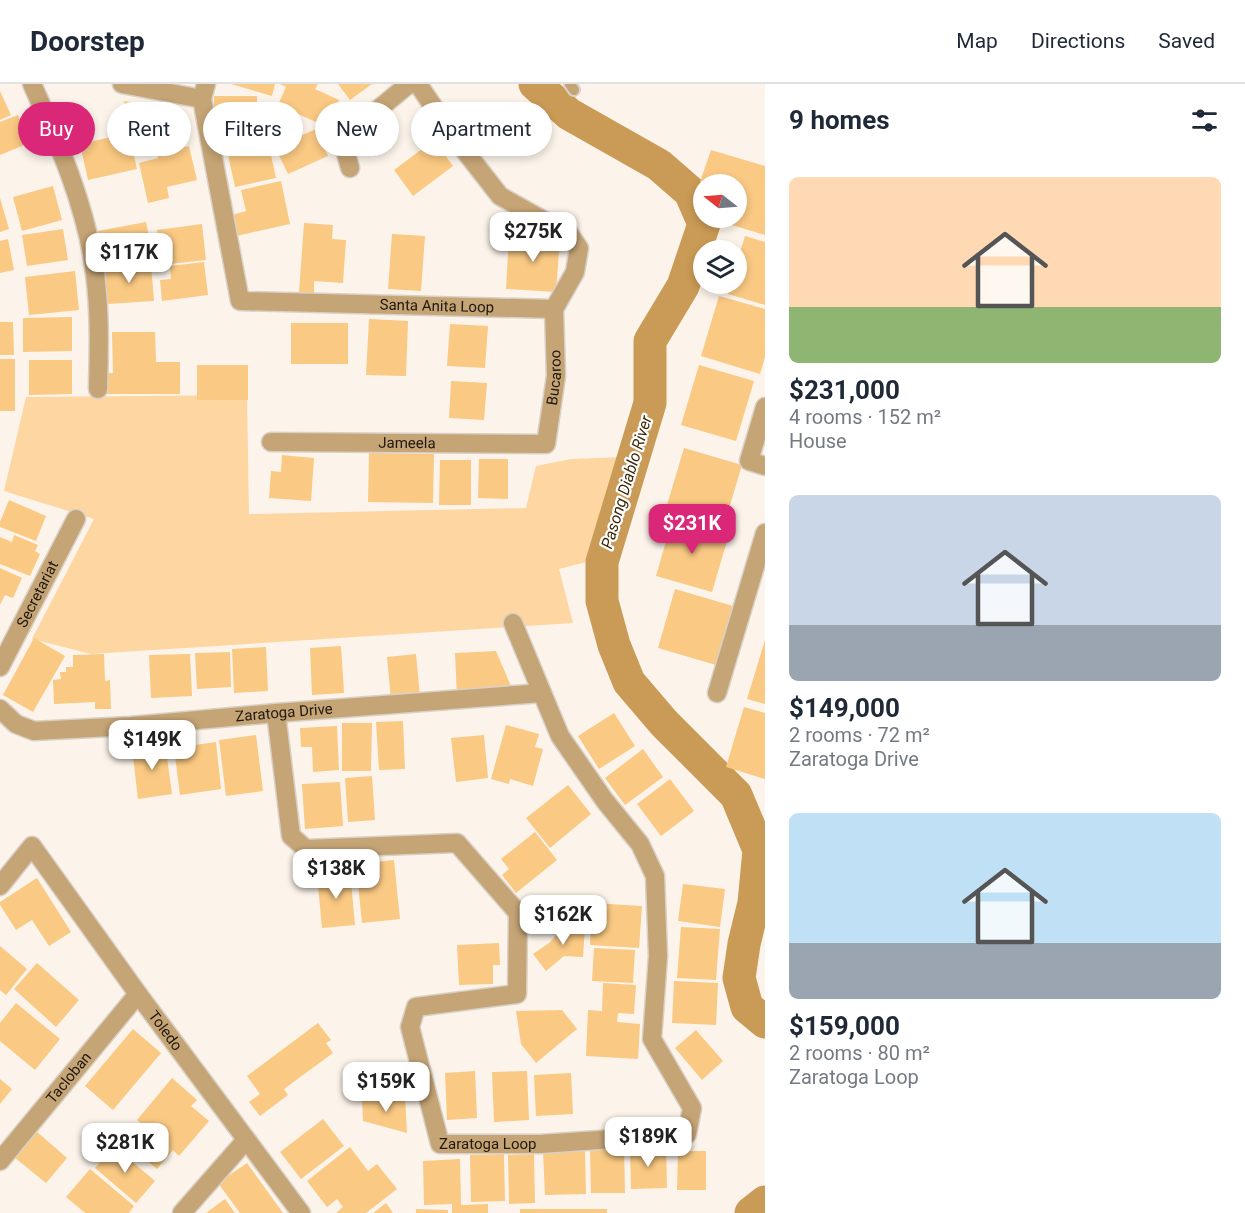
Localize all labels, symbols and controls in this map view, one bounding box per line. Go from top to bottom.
text: Doorstep [30,25,145,58]
text: Map [956,29,998,53]
text: Directions [1031,29,1125,53]
text: Saved [1158,29,1215,53]
chip: Buy [18,102,95,156]
chip: Rent [107,102,191,156]
chip: Filters [203,102,303,156]
chip: New [315,102,399,156]
chip: Apartment [411,102,552,156]
icon: filters [1188,104,1221,137]
text: 9 homes [789,105,890,135]
north arrow [693,174,747,228]
map controls [693,174,747,294]
pin: $275K [491,212,575,263]
icon: home [951,216,1059,324]
text: $275K [504,219,562,243]
pin: $117K [87,233,171,284]
text: $117K [100,240,158,264]
button: layers [693,240,747,294]
street label: Santa Anita Loop [379,296,494,316]
street label: Bucaroo [543,350,565,407]
text: $231,000 [789,375,900,405]
text: 4 rooms · 152 m² [789,405,941,429]
water label: Pasong Diablo River [597,413,656,551]
text: House [789,429,847,453]
street label: Jameela [378,434,436,452]
pin: $231K [650,504,734,555]
text: $231K [663,511,721,535]
icon: home [951,534,1059,642]
street label: Secretariat [13,558,62,630]
text: $149,000 [789,693,900,723]
street label: Zaratoga Drive [235,700,333,726]
pin: $149K [110,720,194,771]
text: 2 rooms · 72 m² [789,723,930,747]
text: $149K [123,727,181,751]
text: Zaratoga Drive [789,747,919,771]
pin: $138K [294,849,378,900]
icon: home [951,852,1059,960]
text: $138K [307,856,365,880]
pin: $162K [521,895,605,946]
text: $162K [534,902,592,926]
street label: Toledo [145,1007,186,1054]
text: $159,000 [789,1011,900,1041]
text: 2 rooms · 80 m² [789,1041,930,1065]
street label: Tacloban [42,1048,95,1107]
pin: $159K [344,1062,428,1113]
text: Zaratoga Loop [789,1065,919,1089]
text: $159K [357,1069,415,1093]
pin: $189K [606,1117,690,1168]
pin: $281K [83,1123,167,1174]
text: $189K [619,1124,677,1148]
text: $281K [96,1130,154,1154]
street label: Zaratoga Loop [439,1135,537,1153]

